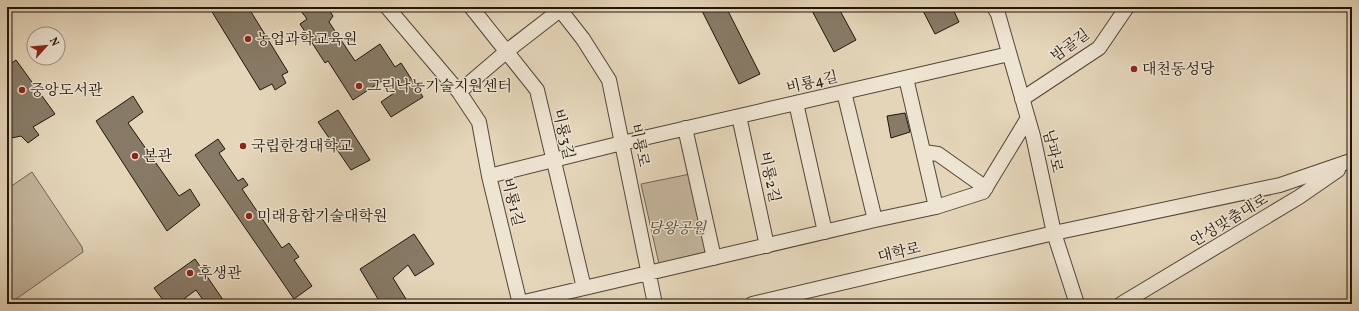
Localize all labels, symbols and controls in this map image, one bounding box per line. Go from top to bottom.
street label: 밤골길 [1047,25,1095,68]
north arrow [26,26,66,66]
place label: 농업과학교육원 [256,30,357,51]
marker: 농업과학교육원 [243,34,253,44]
text: N [45,35,62,49]
place label: 대천동성당 [1142,60,1215,81]
marker: 대천동성당 [1129,64,1139,74]
street label: 비룡4길 [784,67,840,100]
place label: 그린낙농기술지원센터 [367,77,512,98]
place label: 중앙도서관 [30,81,103,102]
marker: 그린낙농기술지원센터 [354,81,364,91]
marker: 중앙도서관 [17,85,27,95]
street label: 비룡3길 [547,107,579,162]
street label: 비룡로 [624,122,653,169]
street label: 남파로 [1036,128,1067,175]
place label: 국립한경대학교 [251,137,353,158]
marker: 국립한경대학교 [238,141,248,151]
place label: 본관 [143,147,172,168]
street label: 비룡2길 [753,150,784,205]
marker: 본관 [130,151,140,161]
street label: 비룡1길 [495,176,528,229]
street label: 안성맞춤대로 [1187,190,1273,253]
place label: 미래융합기술대학원 [257,207,387,228]
marker: 미래융합기술대학원 [244,211,254,221]
park label: 당왕공원 [648,219,707,240]
street label: 대학로 [876,238,923,269]
place label: 후생관 [198,264,242,285]
marker: 후생관 [185,268,195,278]

